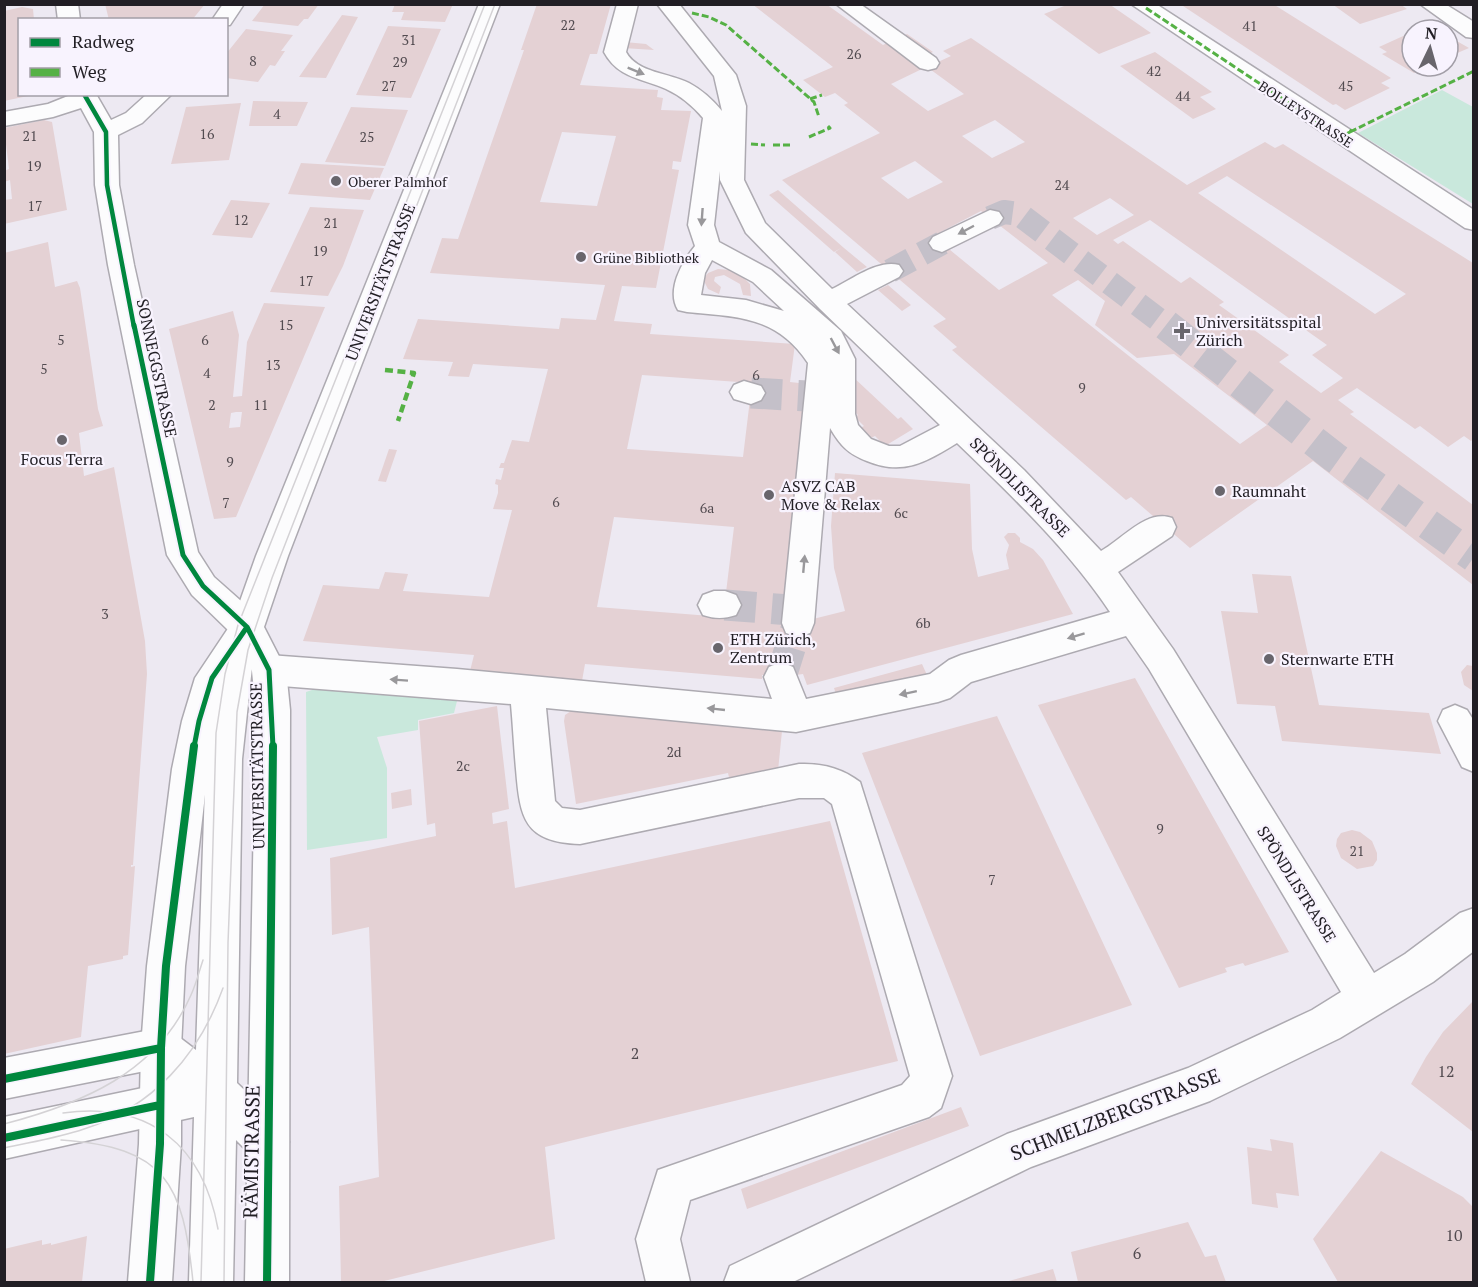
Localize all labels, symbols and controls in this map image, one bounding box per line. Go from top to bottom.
house number: 22 [561,15,575,34]
house number: 41 [1243,16,1257,35]
legend [18,18,228,96]
north arrow [1400,18,1460,78]
text: N [1424,22,1438,45]
text: Radweg [72,29,134,53]
house number: 31 [402,30,416,49]
house number: 26 [847,44,862,63]
house number: 8 [249,51,257,70]
house number: 29 [393,52,407,71]
text: Weg [72,59,107,83]
house number: 42 [1147,61,1161,80]
one-way arrow [627,66,645,76]
house number: 27 [382,76,396,95]
street label: BOLLEYSTRASSE [1255,76,1357,152]
house number: 45 [1339,76,1353,95]
house number: 44 [1176,86,1191,105]
house number: 4 [273,104,281,123]
house number: 16 [200,124,215,143]
house number: 21 [23,126,37,145]
house number: 25 [360,127,374,146]
house number: 19 [27,156,41,175]
place label: Oberer Palmhof [348,172,448,191]
marker: Oberer Palmhof [329,174,343,188]
house number: 24 [1055,175,1070,194]
house number: 17 [28,196,42,215]
street label: UNIVERSITÄTSTRASSE [340,200,420,364]
one-way arrow [697,208,707,227]
house number: 12 [234,210,248,229]
house number: 21 [324,213,338,232]
one-way arrow [957,226,974,235]
house number: 19 [313,241,327,260]
place label: Grüne Bibliothek [593,248,700,267]
marker: Grüne Bibliothek [574,250,588,264]
house number: 17 [299,271,313,290]
street label: SONNEGGSTRASSE [132,297,182,439]
place label: Universitätsspital Zürich [1196,311,1322,351]
house number: 15 [279,315,293,334]
marker: Universitätsspital Zürich [1173,322,1191,340]
house number: 5 [57,330,65,349]
house number: 6 [201,330,209,349]
one-way arrow [830,338,839,355]
house number: 13 [266,355,280,374]
house number: 5 [40,359,48,378]
house number: 4 [203,363,211,382]
house number: 6 [752,365,760,384]
house number: 9 [1078,378,1086,397]
house number: 2 [208,395,216,414]
house number: 11 [254,395,268,414]
street label: SPÖNDLISTRASSE [965,432,1075,542]
marker: Focus Terra [55,433,69,447]
place label: Focus Terra [21,448,103,470]
house number: 9 [226,452,234,471]
place label: ASVZ CAB Move & Relax [781,475,881,515]
place label: Raumnaht [1232,480,1306,502]
marker: Raumnaht [1213,484,1227,498]
marker: ASVZ CAB Move & Relax [762,488,776,502]
house number: 6 [552,492,560,511]
house number: 7 [222,493,230,512]
house number: 6a [700,498,714,517]
house number: 6c [894,503,908,522]
one-way arrow [799,555,809,574]
house number: 3 [101,604,109,623]
house number: 6b [915,613,931,632]
place label: ETH Zürich, Zentrum [730,628,816,668]
one-way arrow [1066,632,1084,641]
marker: ETH Zürich, Zentrum [711,641,725,655]
place label: Sternwarte ETH [1281,648,1394,670]
marker: Sternwarte ETH [1262,652,1276,666]
one-way arrow [390,675,409,685]
street label: UNIVERSITÄTSTRASSE [245,682,269,850]
one-way arrow [899,689,918,698]
one-way arrow [707,704,726,714]
house number: 2d [666,742,682,761]
house number: 2c [456,756,470,775]
house number: 9 [1156,819,1164,838]
street label: SPÖNDLISTRASSE [1252,822,1342,946]
house number: 21 [1350,841,1364,860]
house number: 7 [988,870,996,889]
house number: 2 [631,1042,639,1064]
house number: 12 [1437,1060,1455,1082]
street label: SCHMELZBERGSTRASSE [1006,1061,1224,1167]
street label: RÄMISTRASSE [236,1085,266,1219]
house number: 10 [1445,1224,1463,1246]
house number: 6 [1133,1242,1142,1264]

